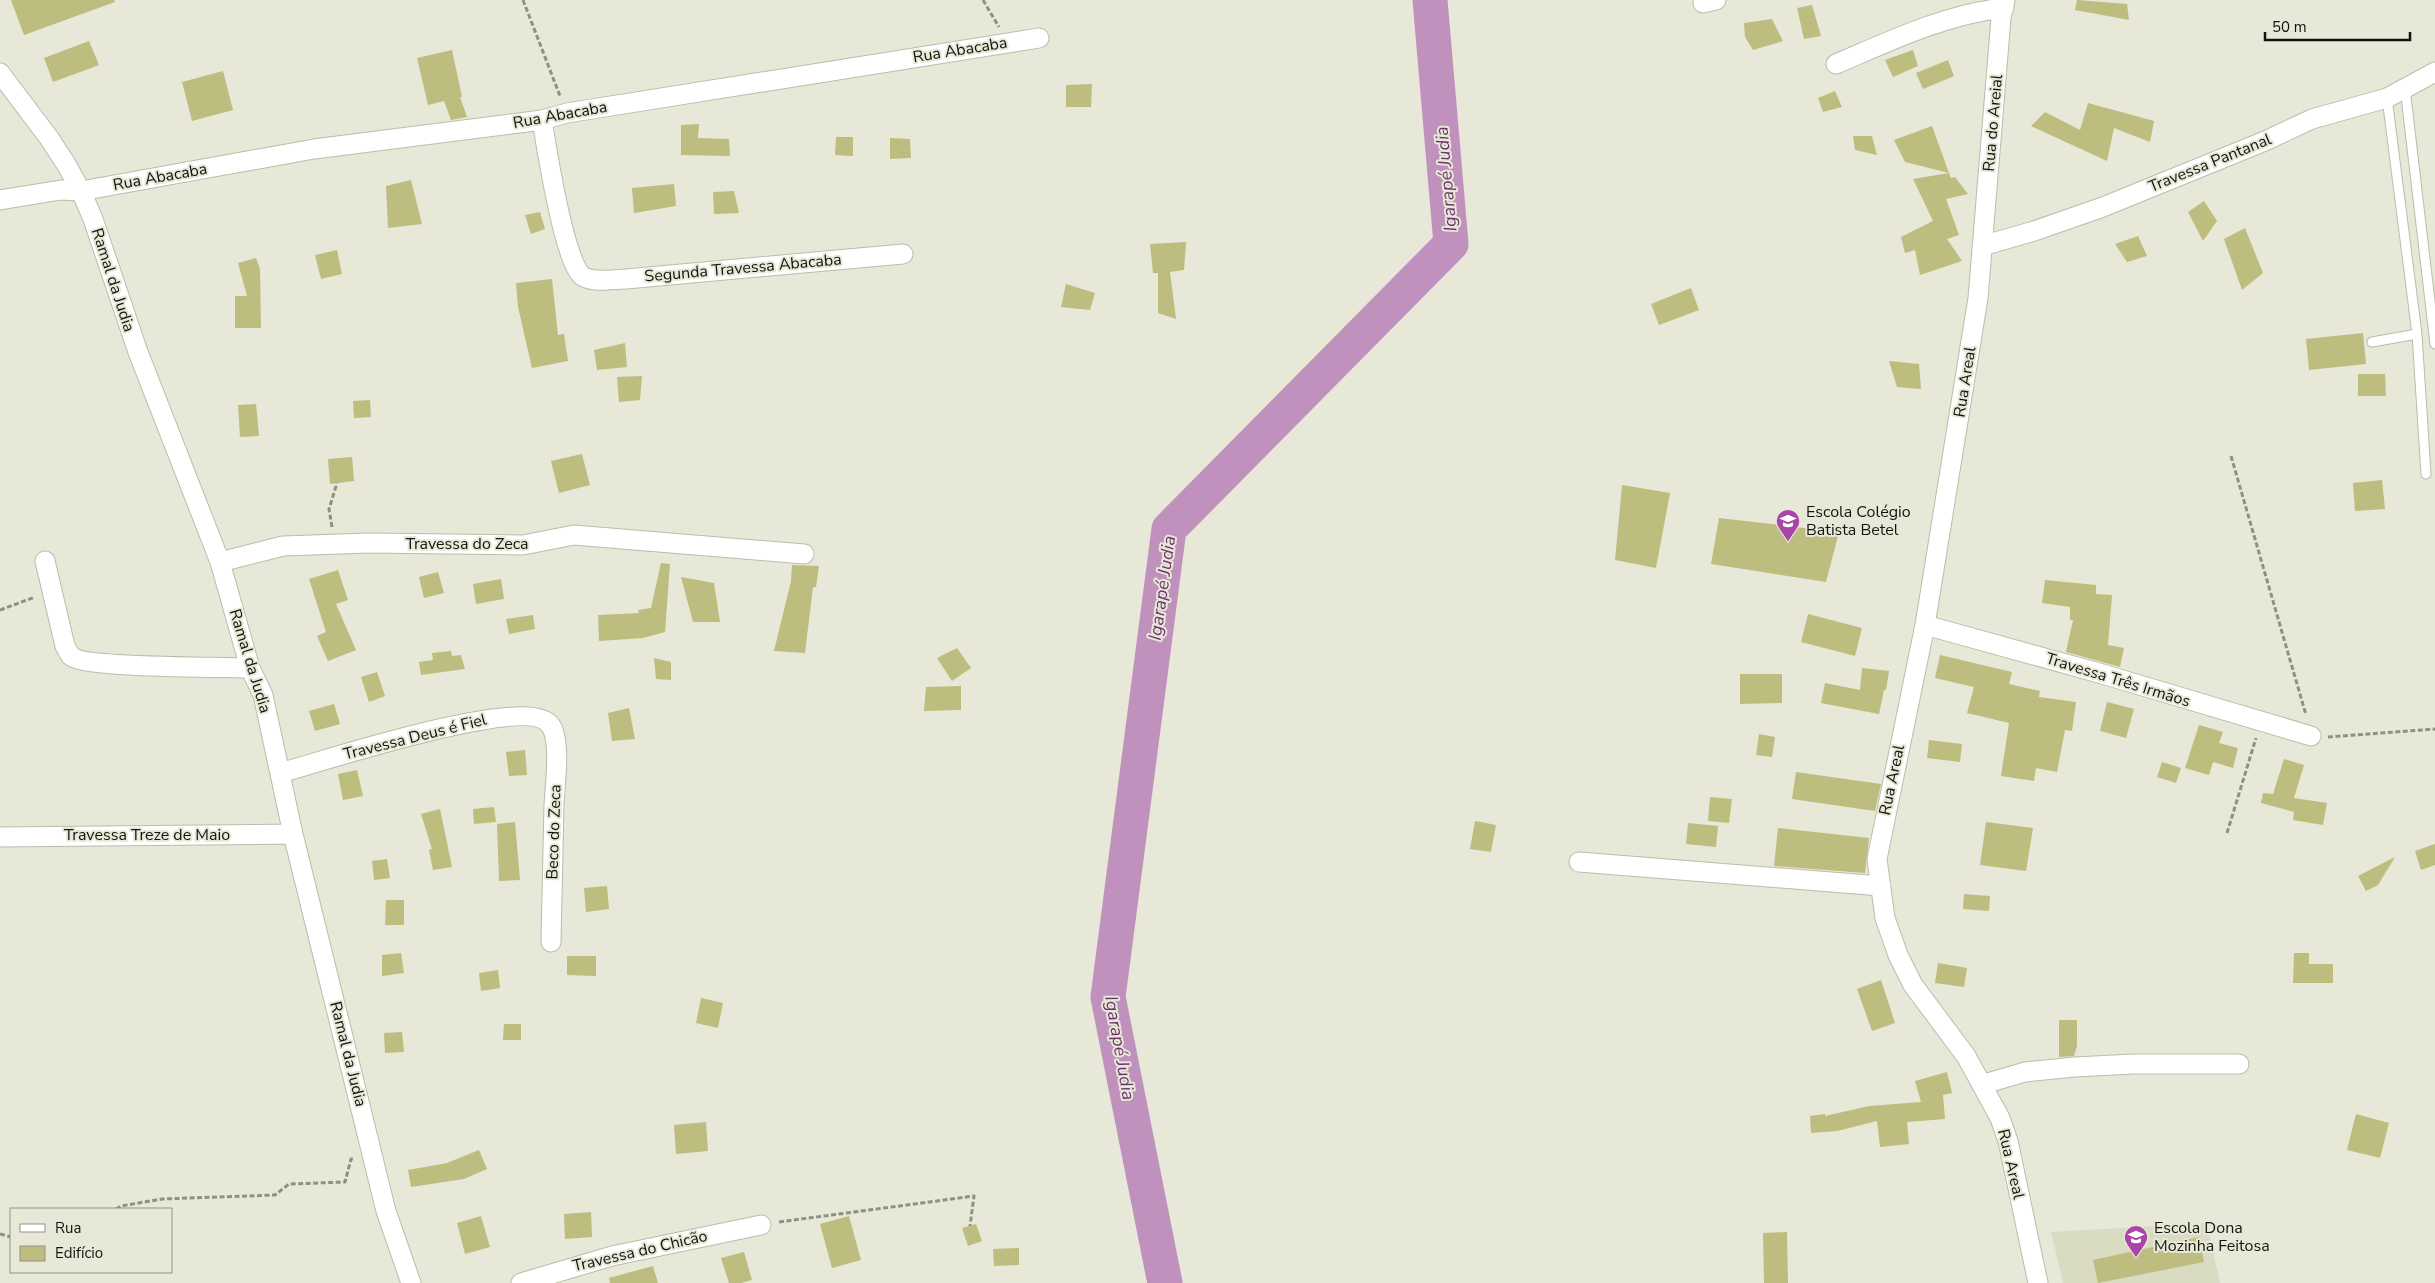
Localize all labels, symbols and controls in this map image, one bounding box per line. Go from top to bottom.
scale bar [2265,10,2410,42]
text: 50 m [2272,17,2307,37]
street label: Rua Abacaba [911,32,1009,68]
street label: Rua do Areial [1978,73,2008,172]
street label: Rua Abacaba [511,96,609,134]
water label: Igarapé Judia [1429,125,1463,233]
street label: Travessa Pantanal [2145,128,2275,198]
street label: Rua Abacaba [111,158,209,196]
street label: Ramal da Judia [86,225,140,335]
street label: Segunda Travessa Abacaba [643,248,843,288]
street label: Rua Areal [1949,345,1981,419]
place label: Escola Colégio Batista Betel [1806,501,1911,541]
school or university icon: Escola Colégio Batista Betel [1775,508,1801,542]
street label: Travessa do Zeca [406,533,528,555]
water label: Igarapé Judia [1143,534,1181,642]
street label: Ramal da Judia [224,606,276,716]
street label: Travessa Três Irmãos [2043,648,2193,712]
street label: Travessa Deus é Fiel [341,709,489,765]
street label: Rua Areal [1874,743,1910,817]
street label: Beco do Zeca [541,784,567,880]
street label: Travessa Treze de Maio [64,824,230,846]
water label: Igarapé Judia [1099,994,1141,1102]
street label: Ramal da Judia [324,999,372,1109]
street label: Rua Areal [1992,1127,2030,1201]
legend [10,1208,172,1273]
place label: Escola Dona Mozinha Feitosa [2154,1217,2270,1257]
text: Rua [55,1218,81,1238]
school or university icon: Escola Dona Mozinha Feitosa [2123,1224,2149,1258]
street label: Travessa do Chicão [570,1225,710,1277]
text: Edifício [55,1243,103,1263]

